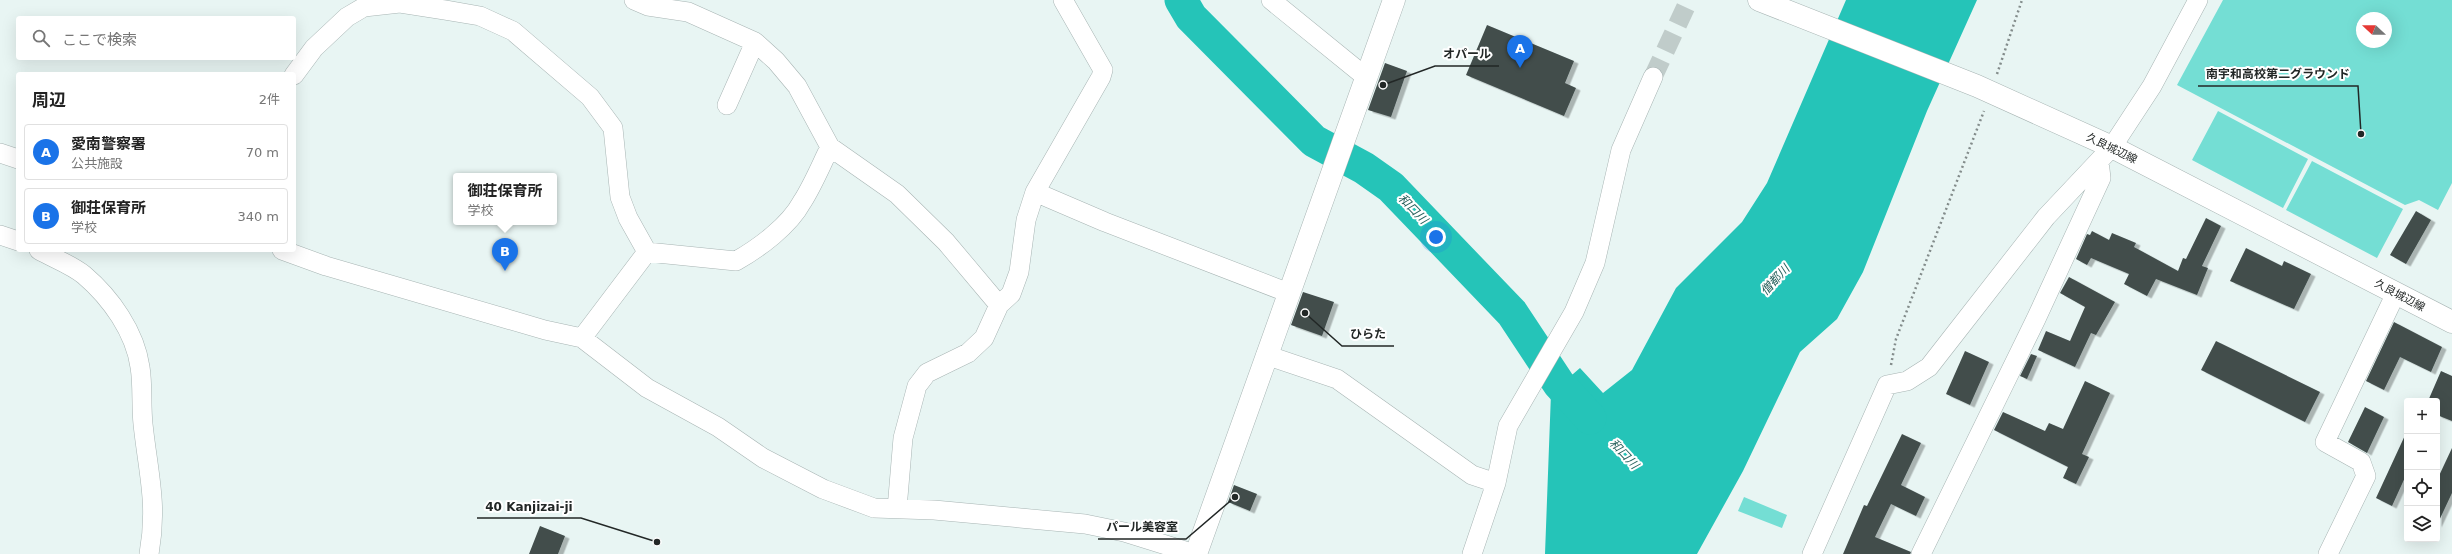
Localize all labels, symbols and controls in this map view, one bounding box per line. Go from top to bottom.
north arrow [2356,12,2392,48]
search box [16,16,296,60]
icon: search [30,27,52,49]
text: ここで検索 [62,31,137,49]
pin: A [1507,35,1533,68]
callout: オパール [1435,42,1499,66]
text: オパール [1443,47,1491,61]
callout: 南宇和高校第二グラウンド [2198,62,2358,86]
text: 南宇和高校第二グラウンド [2206,67,2350,81]
text: 周辺 [32,90,66,110]
text: 2件 [259,92,280,107]
street label: 久良城辺線 [2084,131,2139,166]
text: 愛南警察署 [71,135,146,153]
text: A [41,145,51,160]
text: 70 m [246,145,279,160]
text: 公共施設 [71,156,123,171]
popup [453,173,557,225]
text: 御荘保育所 [467,182,543,200]
water label: 和口川 [1395,191,1432,228]
text: 御荘保育所 [71,199,146,217]
text: 学校 [467,203,494,218]
text: B [41,209,51,224]
text: 340 m [237,209,279,224]
text: 学校 [71,220,97,235]
your location [1426,227,1446,247]
pin: B [492,238,518,271]
water label: 僧都川 [1758,261,1794,298]
street label: 久良城辺線 [2372,277,2427,314]
callout: ひらた [1342,322,1394,346]
text: ひらた [1350,327,1386,341]
map controls [2404,398,2440,542]
button: + [2404,398,2440,434]
button: − [2404,434,2440,470]
water label: 和口川 [1607,436,1643,473]
button: locate [2404,470,2440,506]
callout: 40 Kanjizai-ji [477,494,581,518]
text: 40 Kanjizai-ji [485,500,573,514]
button: layers [2404,506,2440,542]
callout: パール美容室 [1098,515,1186,539]
text: パール美容室 [1106,520,1178,534]

